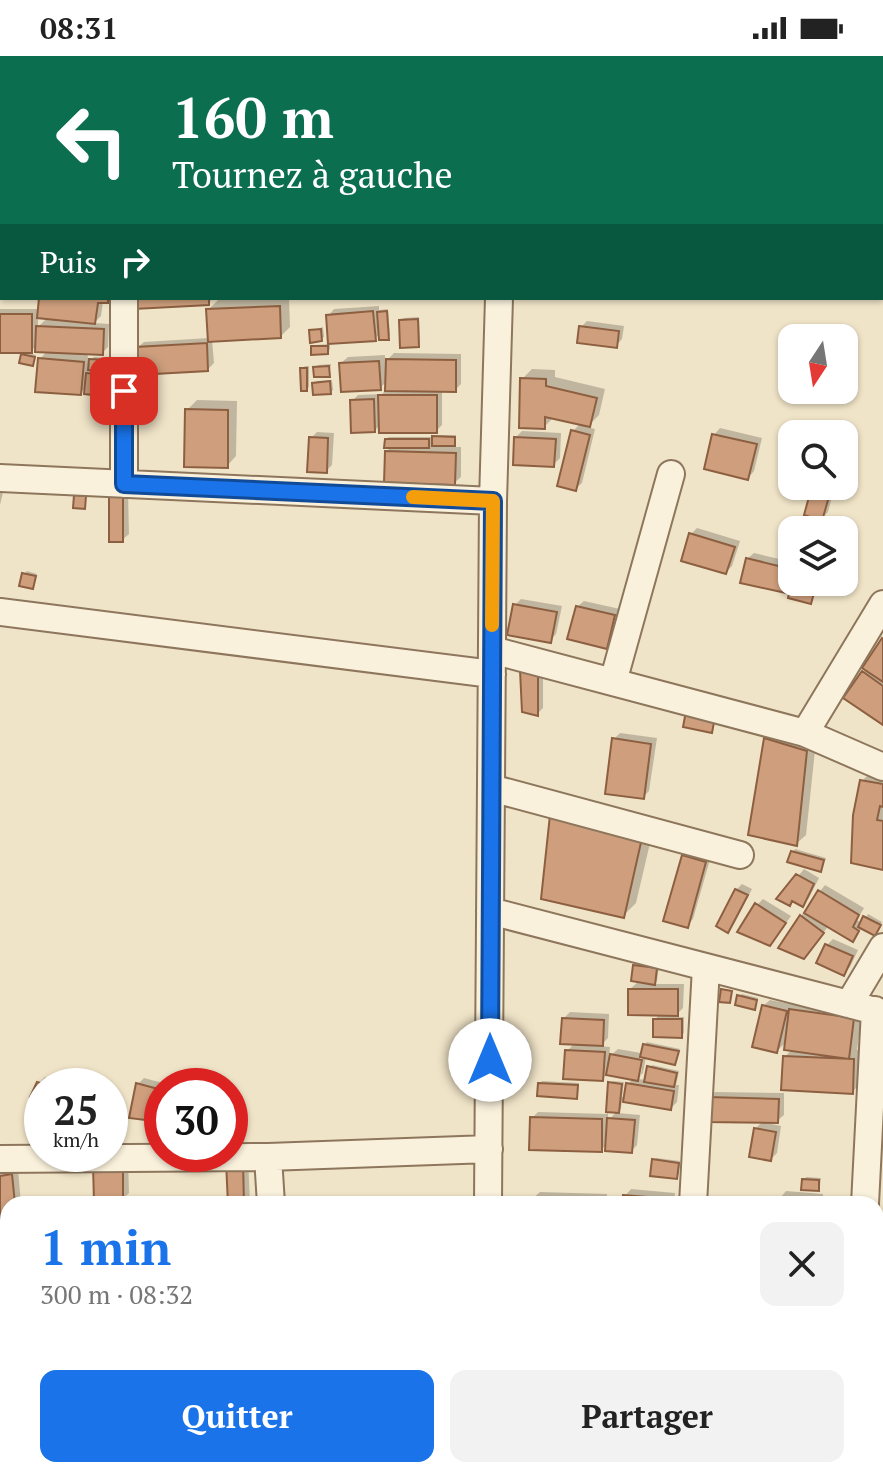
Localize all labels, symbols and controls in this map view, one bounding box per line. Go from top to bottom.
text: 08:31 [40,8,118,48]
text: 160 m [172,80,334,154]
icon: left [40,88,144,192]
text: Tournez à gauche [172,151,453,198]
icon: right [113,240,157,284]
text: Puis [40,242,97,282]
north arrow [778,324,858,404]
map controls [778,324,858,596]
pin [90,357,158,425]
icon: arrive [102,369,146,413]
button: search [778,420,858,500]
button: layers [778,516,858,596]
position arrow [448,1018,532,1102]
speed limit sign: 30 [144,1068,248,1172]
text: 25 [53,1083,99,1136]
text: km/h [53,1126,99,1153]
text: 1 min [40,1215,171,1279]
button: close [760,1222,844,1306]
text: 300 m · 08:32 [40,1277,193,1311]
button: Quitter [40,1370,434,1462]
button: Partager [450,1370,844,1462]

